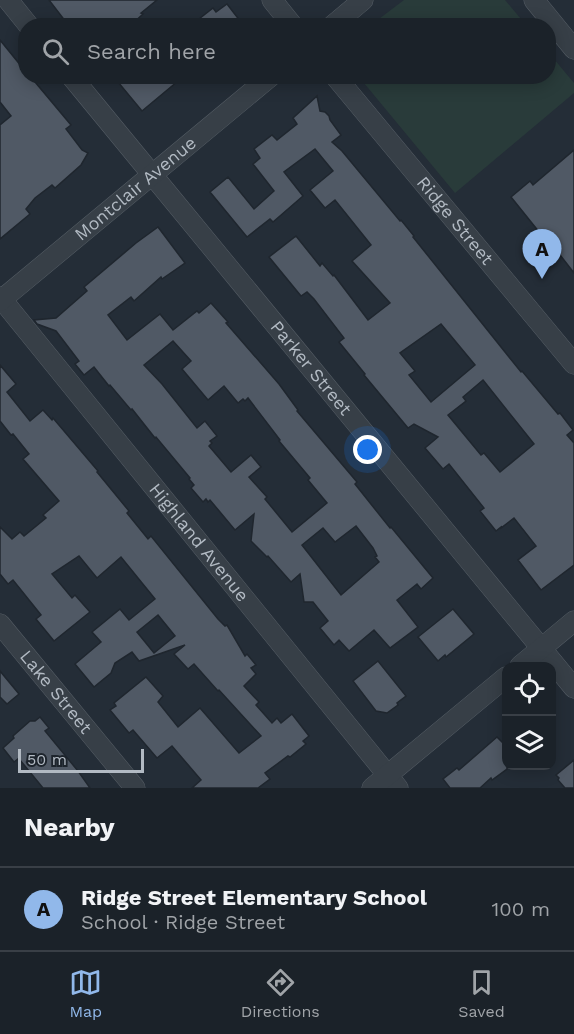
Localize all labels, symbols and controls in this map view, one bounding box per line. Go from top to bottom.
search box [18,18,556,84]
icon: search [39,35,72,68]
text: Search here [87,39,216,64]
street label: Montclair Avenue [70,132,200,245]
street label: Ridge Street [413,172,498,269]
pin: A [522,230,562,279]
street label: Parker Street [266,316,357,420]
your location [353,435,382,464]
street label: Highland Avenue [145,479,254,606]
street label: Lake Street [16,646,97,738]
map controls [502,662,556,770]
button: locate [502,662,556,716]
button: layers [502,716,556,770]
scale bar [18,746,144,774]
text: 50 m [27,750,67,769]
text: Nearby [24,812,115,842]
text: Ridge Street Elementary School [81,885,427,910]
text: A [37,897,50,921]
text: 100 m [491,897,550,921]
text: School · Ridge Street [81,910,285,934]
tab: Map [69,966,102,1021]
tab: Directions [241,966,320,1021]
tab: Saved [458,966,505,1021]

